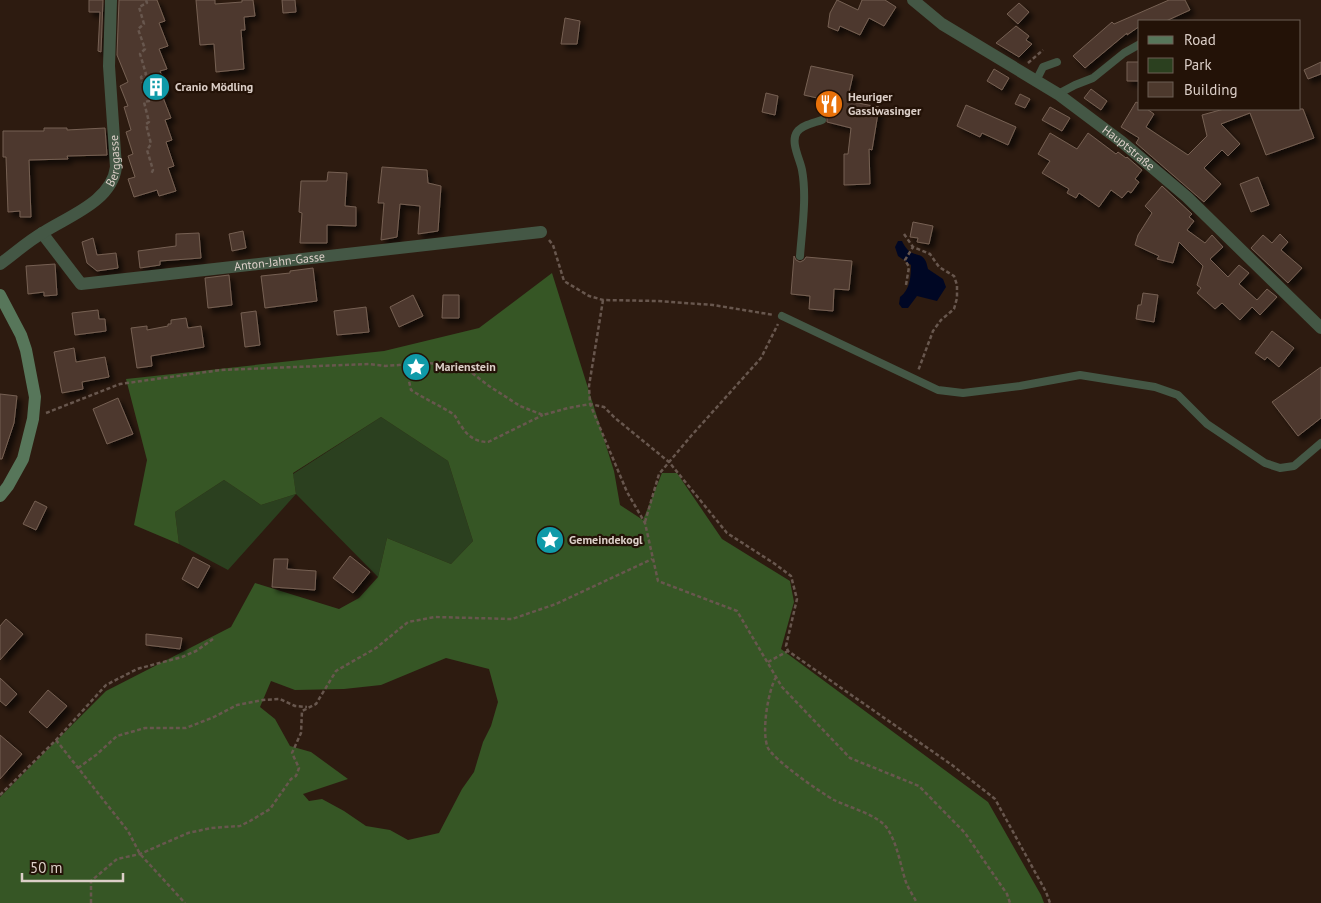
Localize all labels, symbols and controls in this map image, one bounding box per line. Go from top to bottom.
legend [1138,20,1301,110]
text: Road [1184,30,1216,49]
text: Park [1184,55,1212,74]
building icon: Cranio Mödling [141,72,171,102]
place label: Cranio Mödling [175,79,253,94]
text: Building [1184,80,1238,99]
restaurant icon: Heuriger Gasslwasinger [814,89,844,119]
place label: Heuriger Gasslwasinger [848,89,922,118]
street label: Hauptstraße [1100,122,1158,174]
street label: Berggasse [102,135,123,189]
street label: Anton-Jahn-Gasse [233,248,326,274]
place icon: Marienstein [401,352,431,382]
place label: Marienstein [435,359,496,374]
place icon: Gemeindekogl [535,525,565,555]
place label: Gemeindekogl [569,532,643,547]
scale bar [22,850,124,882]
text: 50 m [30,858,63,877]

